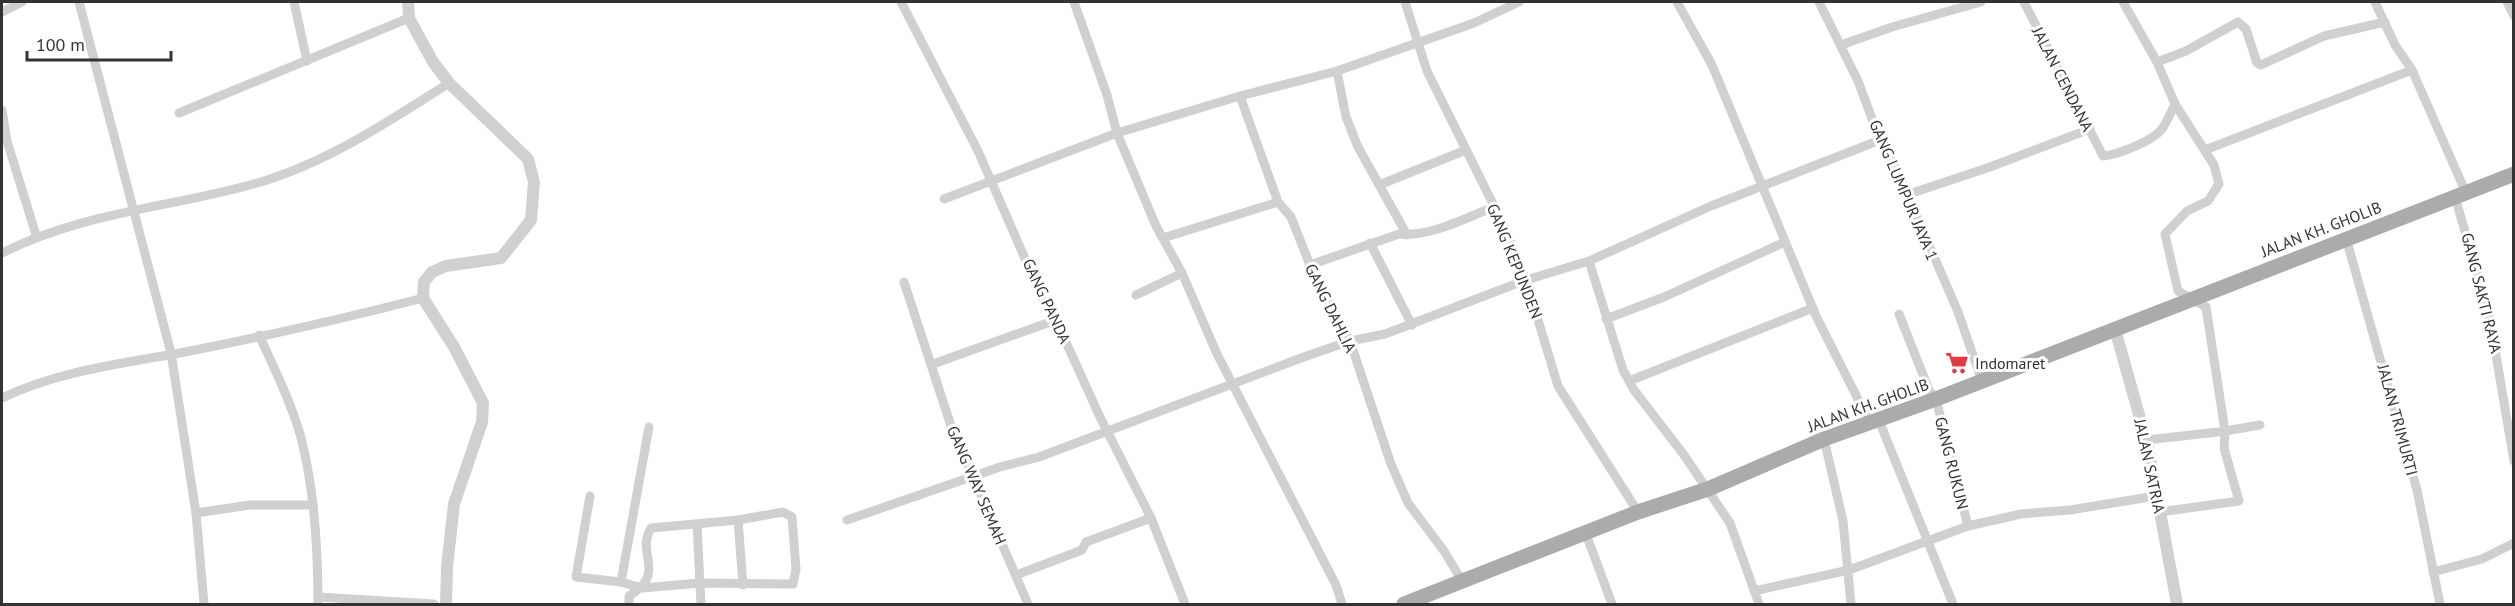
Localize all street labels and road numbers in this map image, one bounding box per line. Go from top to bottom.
street label: JALAN CENDANA [2028,22,2098,135]
street label: GANG LUMPUR JAYA 1 [1865,117,1943,263]
street label: JALAN KH. GHOLIB [2257,197,2384,262]
street label: GANG KEPUNDEN [1483,201,1547,321]
street label: GANG SAKTI RAYA [2457,231,2507,356]
street label: GANG PANDA [1019,255,1076,347]
street label: GANG DAHLIA [1301,260,1361,356]
street label: JALAN TRIMURTI [2373,361,2422,478]
street label: JALAN KH. GHOLIB [1804,374,1931,437]
street label: GANG RUKUN [1931,415,1973,511]
street label: JALAN SATRIA [2130,416,2170,516]
street label: GANG WAY SEMAH [943,422,1011,548]

